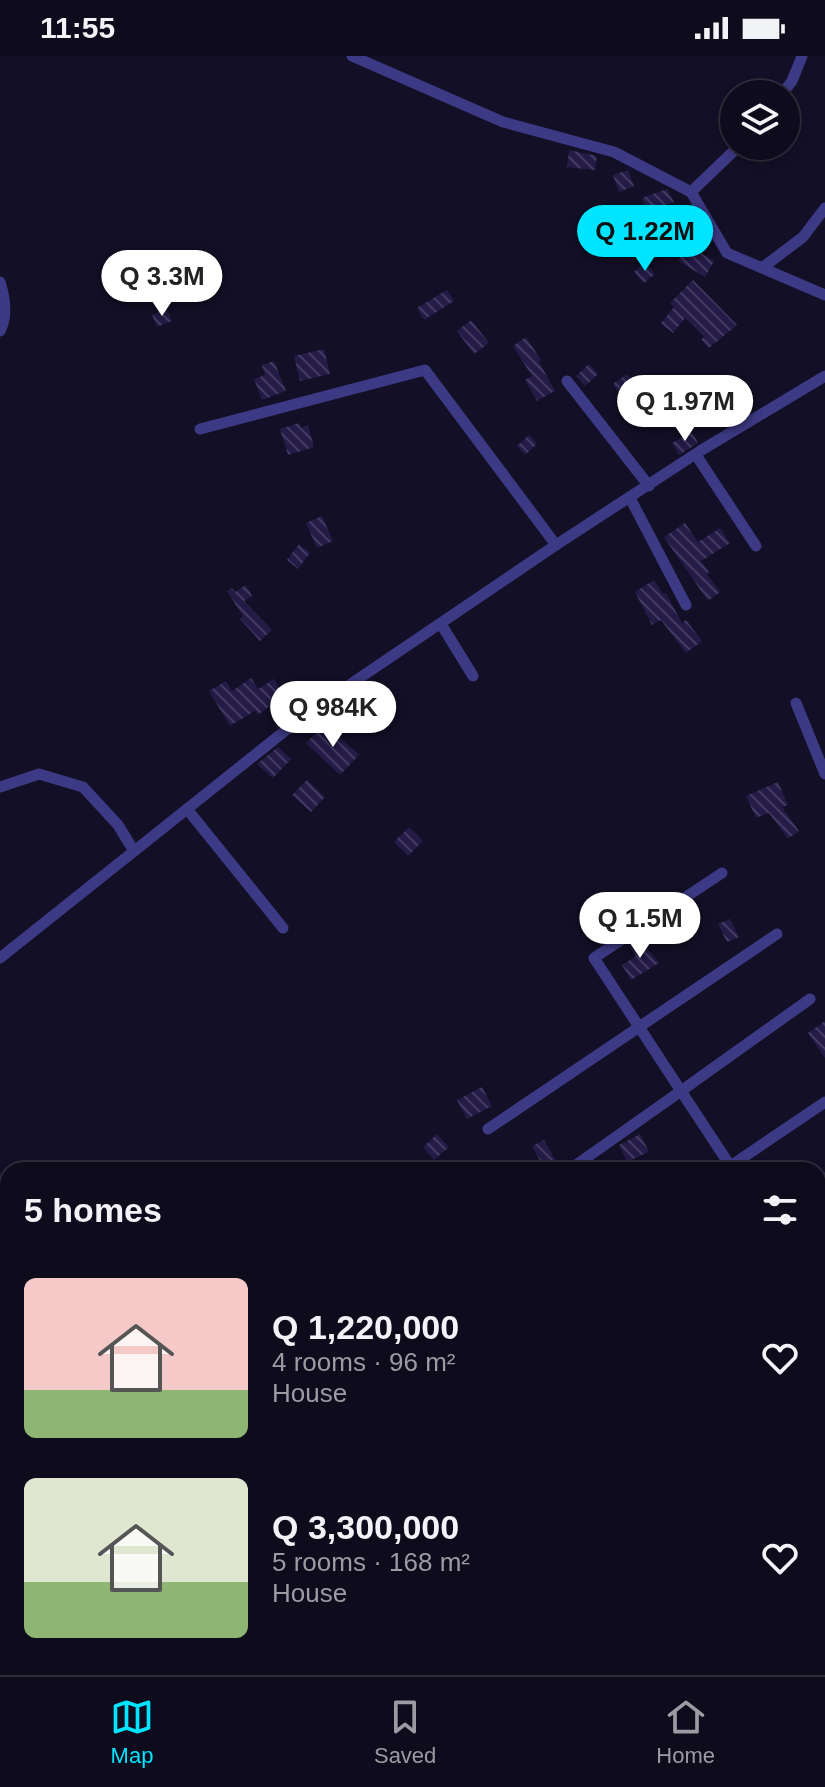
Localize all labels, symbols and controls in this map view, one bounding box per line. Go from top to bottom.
text: 11:55 [40,11,115,44]
map controls [720,80,800,160]
button: layers [720,80,800,160]
pin: Q 1.22M [571,205,719,273]
text: Q 1.22M [595,216,695,246]
pin: Q 3.3M [97,250,227,318]
text: Q 3.3M [119,261,205,291]
pin: Q 1.97M [611,375,759,443]
text: Q 1.97M [635,386,735,416]
pin: Q 984K [268,681,398,749]
text: Q 984K [288,692,378,722]
pin: Q 1.5M [575,892,705,960]
text: Q 1.5M [597,903,683,933]
icon: filters [758,1188,802,1232]
text: 5 homes [24,1191,162,1229]
text: Q 1,220,000 [272,1308,459,1346]
icon: home [88,1310,184,1406]
icon: heart [758,1336,802,1380]
text: 4 rooms · 96 m² [272,1347,456,1377]
text: House [272,1378,347,1408]
text: Q 3,300,000 [272,1508,459,1546]
icon: home [88,1510,184,1606]
icon: heart [758,1536,802,1580]
text: 5 rooms · 168 m² [272,1547,470,1577]
text: House [272,1578,347,1608]
tab: Map [110,1695,154,1769]
tab: Saved [374,1695,436,1769]
tab: Home [656,1695,715,1769]

